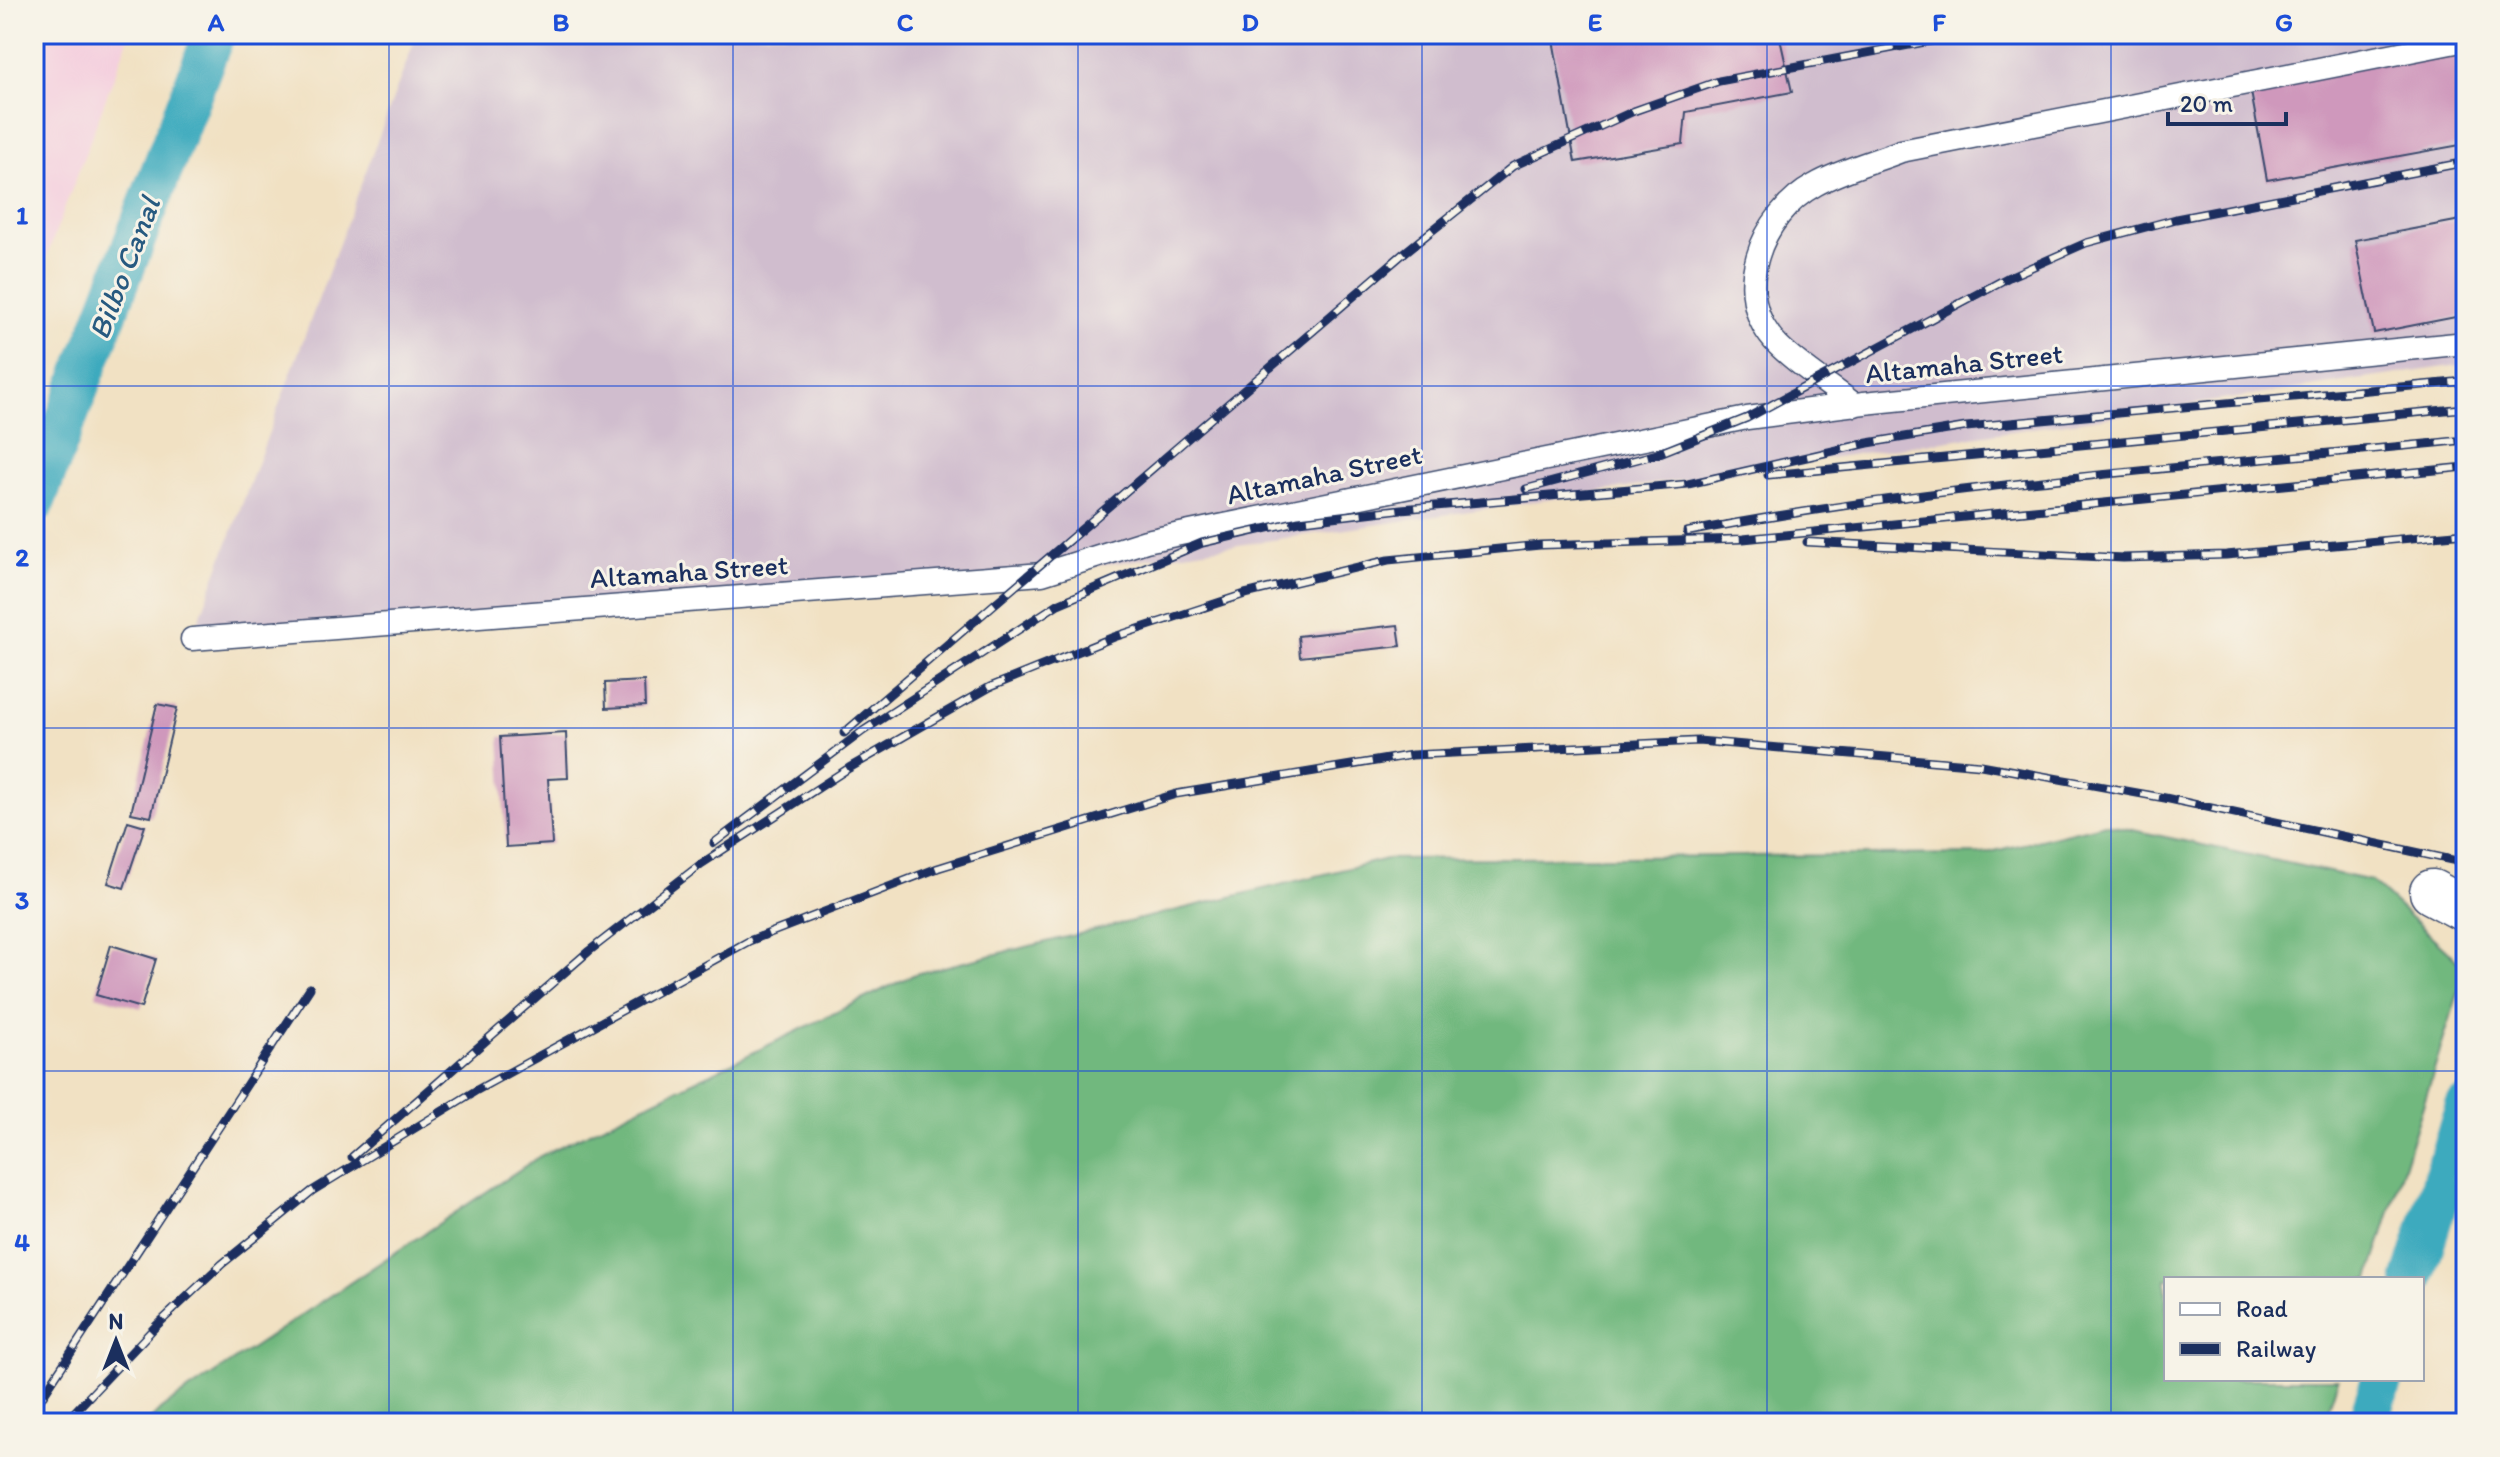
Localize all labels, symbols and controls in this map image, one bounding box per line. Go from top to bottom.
text: A [207,6,225,38]
text: B [553,6,570,38]
text: C [897,6,914,38]
text: D [1241,6,1259,38]
text: E [1588,6,1602,38]
text: F [1932,6,1946,38]
text: G [2275,6,2293,38]
scale bar [2168,76,2286,126]
text: 20 m [2180,89,2233,118]
water label: Bilbo Canal [80,189,169,344]
text: 1 [16,199,28,231]
street label: Altamaha Street [1863,336,2065,390]
street label: Altamaha Street [1223,437,1425,511]
text: 2 [15,541,29,573]
street label: Altamaha Street [589,547,789,595]
text: 3 [15,884,29,916]
text: 4 [14,1226,30,1258]
legend [2164,1277,2424,1381]
text: Road [2236,1294,2288,1323]
north arrow [76,1301,156,1381]
text: N [109,1308,123,1335]
text: Railway [2236,1334,2317,1363]

